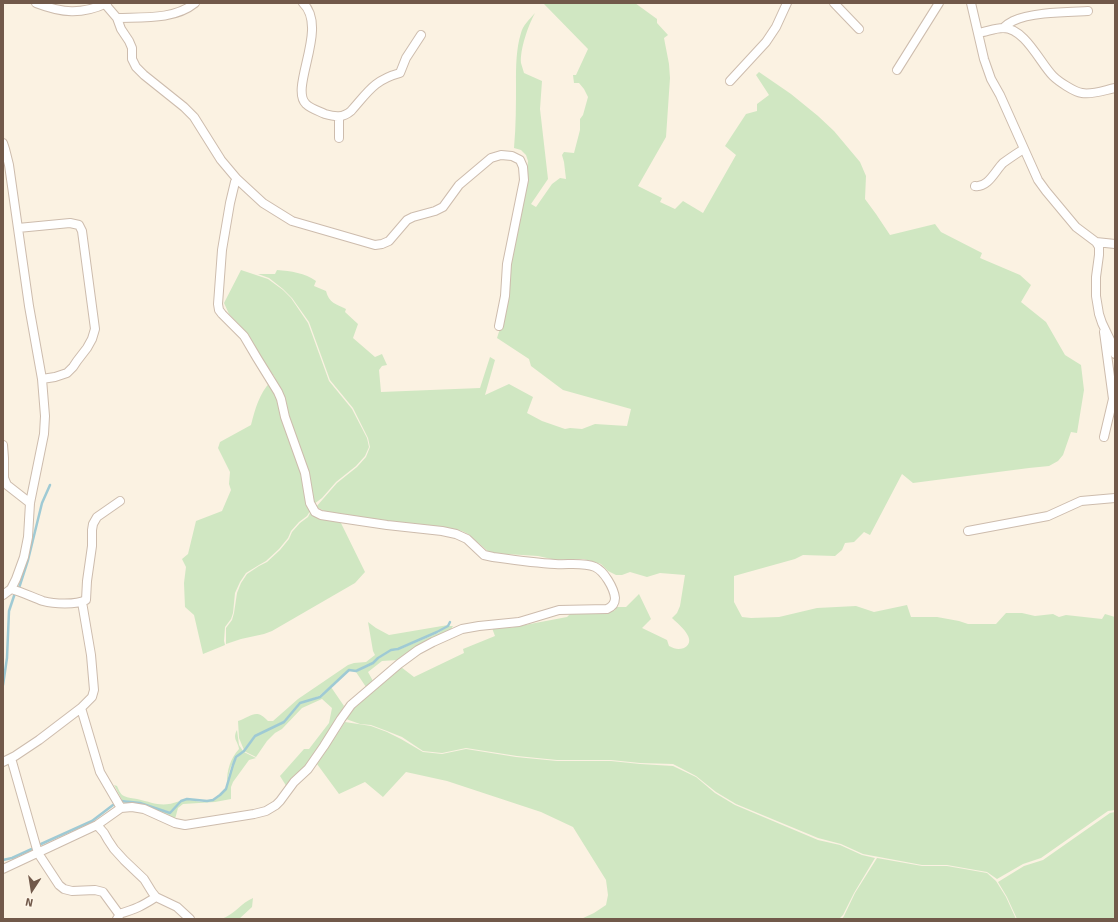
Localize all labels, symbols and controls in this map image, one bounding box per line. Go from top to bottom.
north arrow [12,870,52,910]
text: N [24,895,34,909]

